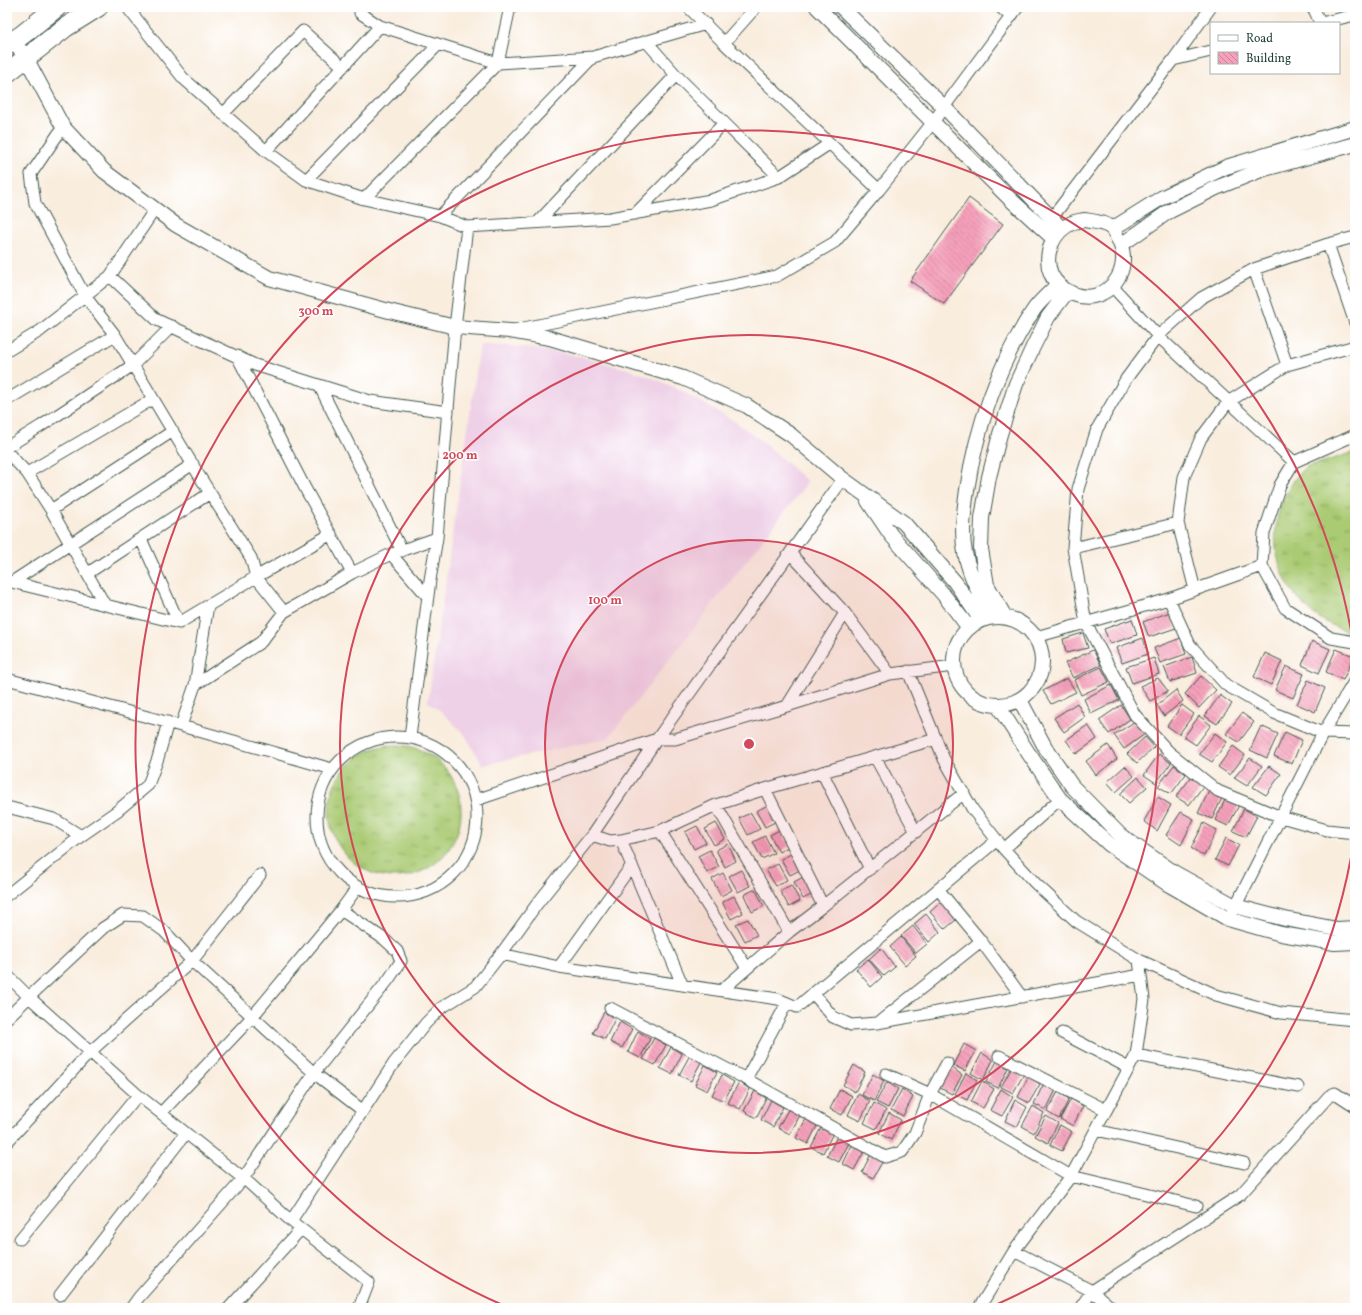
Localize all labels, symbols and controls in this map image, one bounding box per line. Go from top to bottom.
legend [1210,22,1340,74]
text: Road [1246,31,1273,47]
text: Building [1246,51,1291,67]
text: 300 m [299,304,334,320]
text: 200 m [442,448,478,464]
text: 100 m [588,593,622,609]
centre of rings [742,737,756,751]

